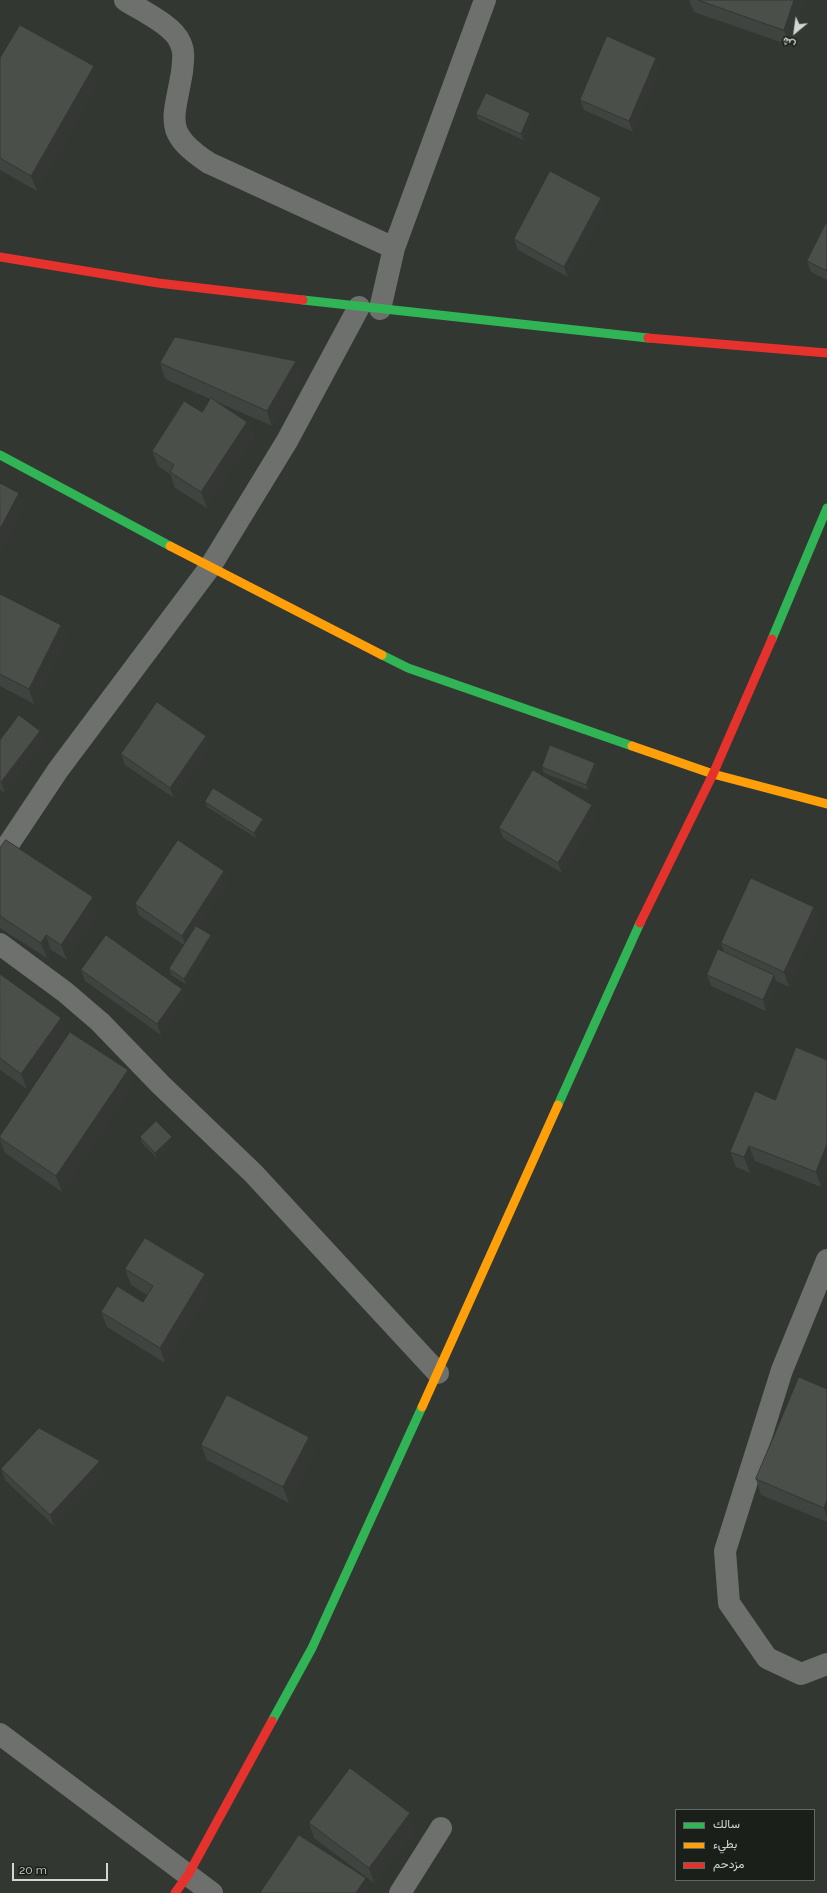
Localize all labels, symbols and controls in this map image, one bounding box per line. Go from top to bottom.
north arrow [775,12,815,52]
text: ش [780,34,798,52]
legend [675,1809,815,1881]
text: سالك [713,1817,740,1831]
text: بطيء [713,1837,737,1851]
scale bar [14,1855,110,1881]
text: مزدحم [713,1857,744,1871]
text: 20 m [19,1863,47,1877]

